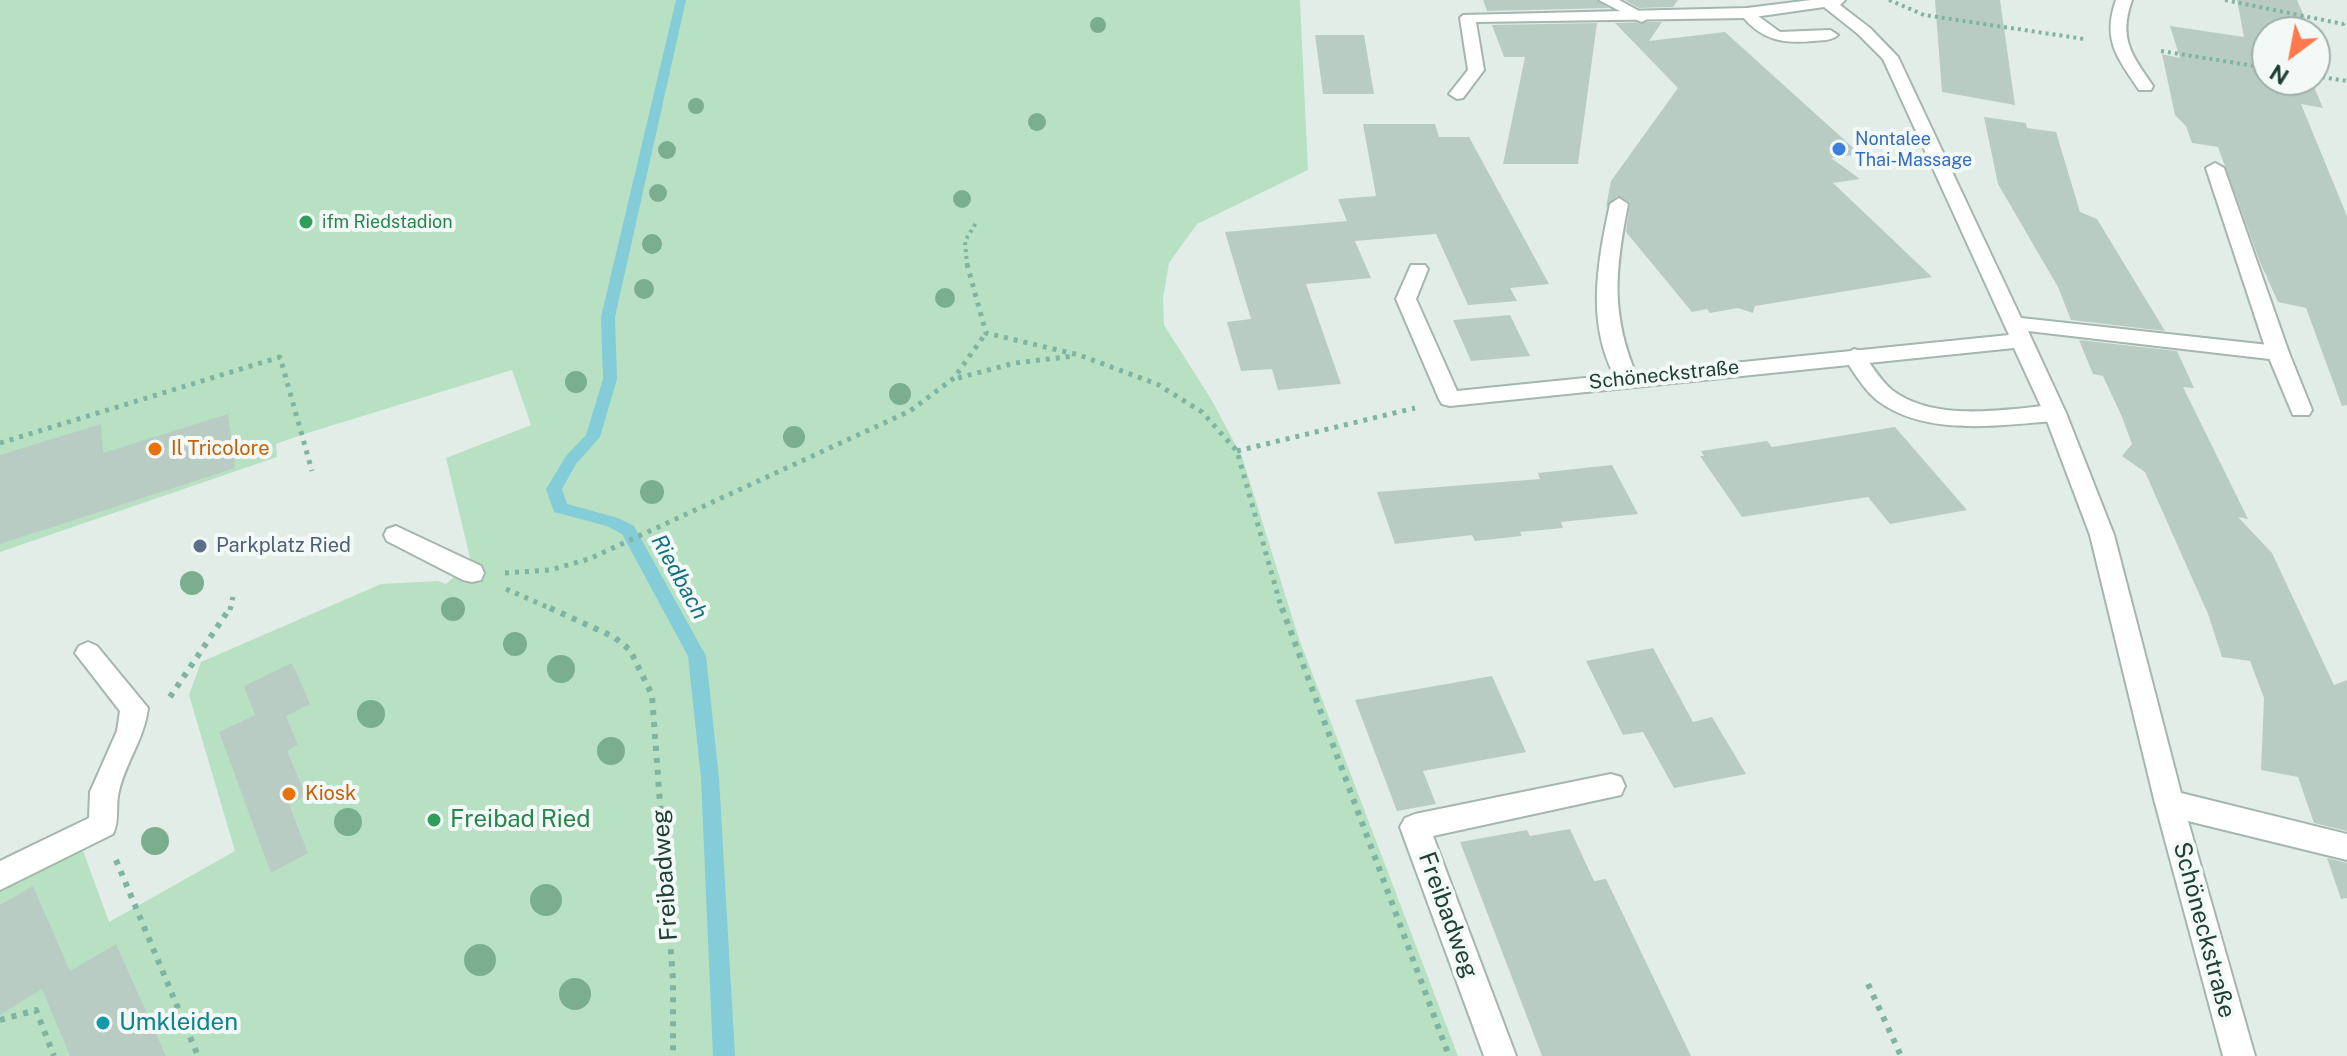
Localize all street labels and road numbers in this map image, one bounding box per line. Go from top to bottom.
street label: Schöneckstraße [1588,355,1740,395]
street label: Freibadweg [646,808,684,942]
street label: Schöneckstraße [2167,839,2241,1021]
street label: Freibadweg [1412,848,1484,982]

